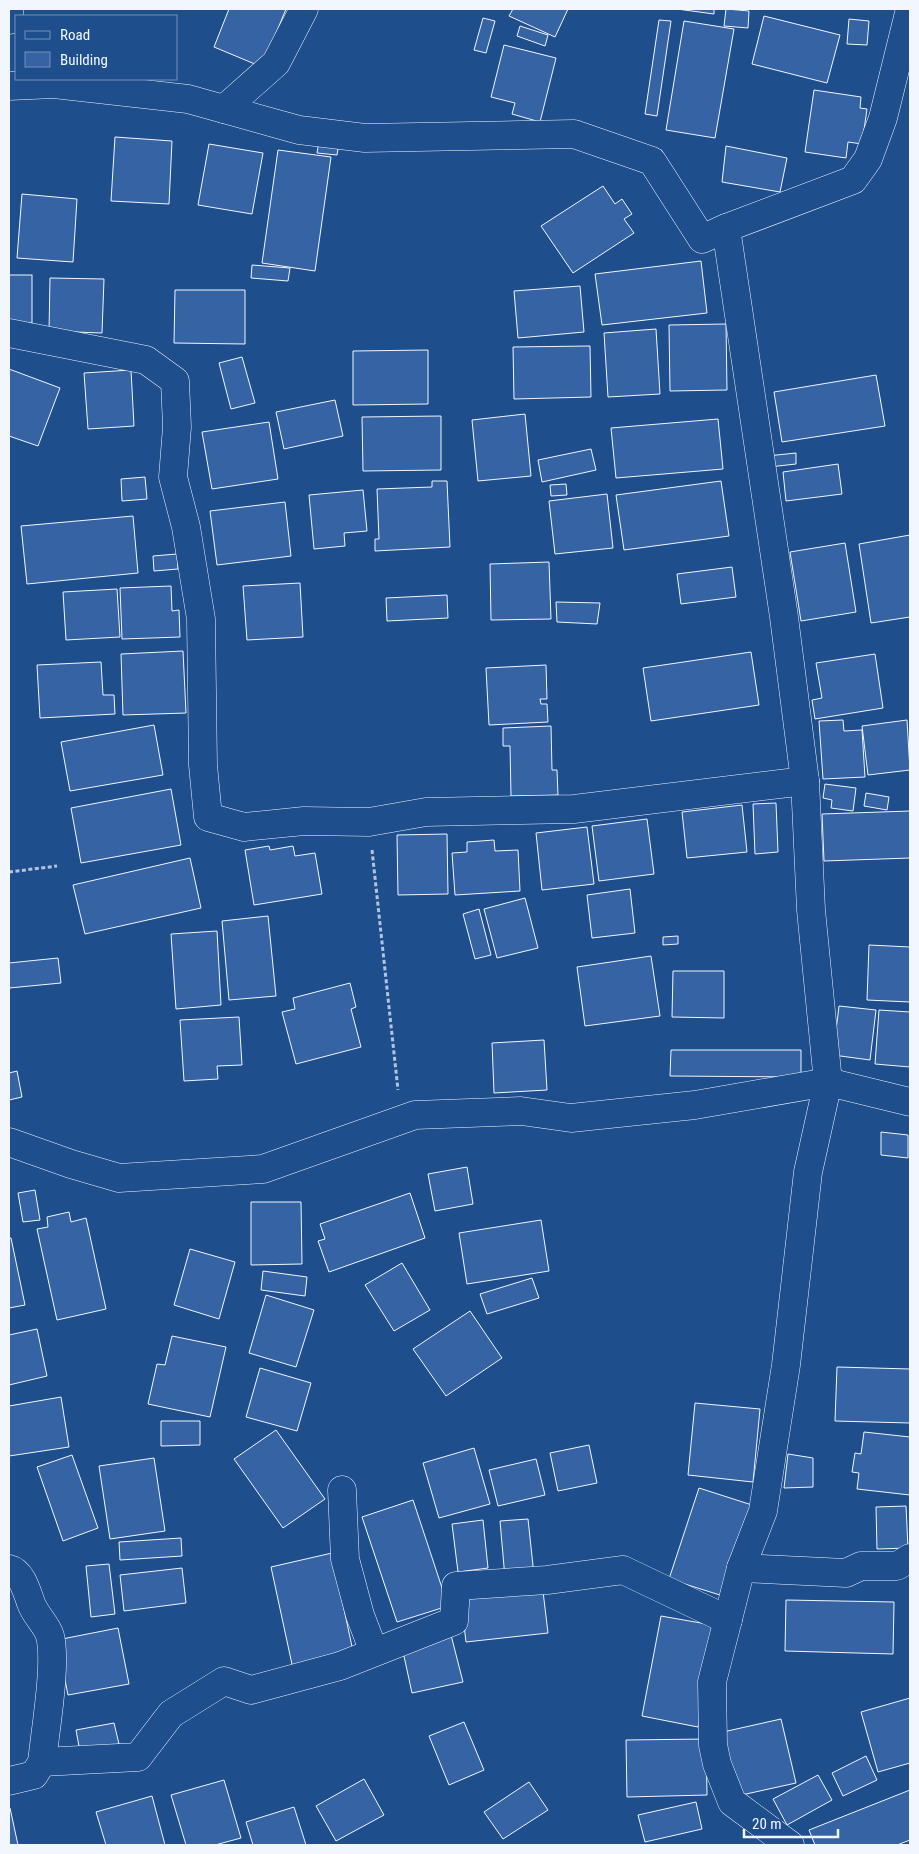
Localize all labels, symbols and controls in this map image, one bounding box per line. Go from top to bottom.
legend [15,15,178,80]
text: Road [60,26,90,44]
text: Building [60,51,108,69]
scale bar [744,1806,838,1838]
text: 20 m [752,1815,782,1833]

